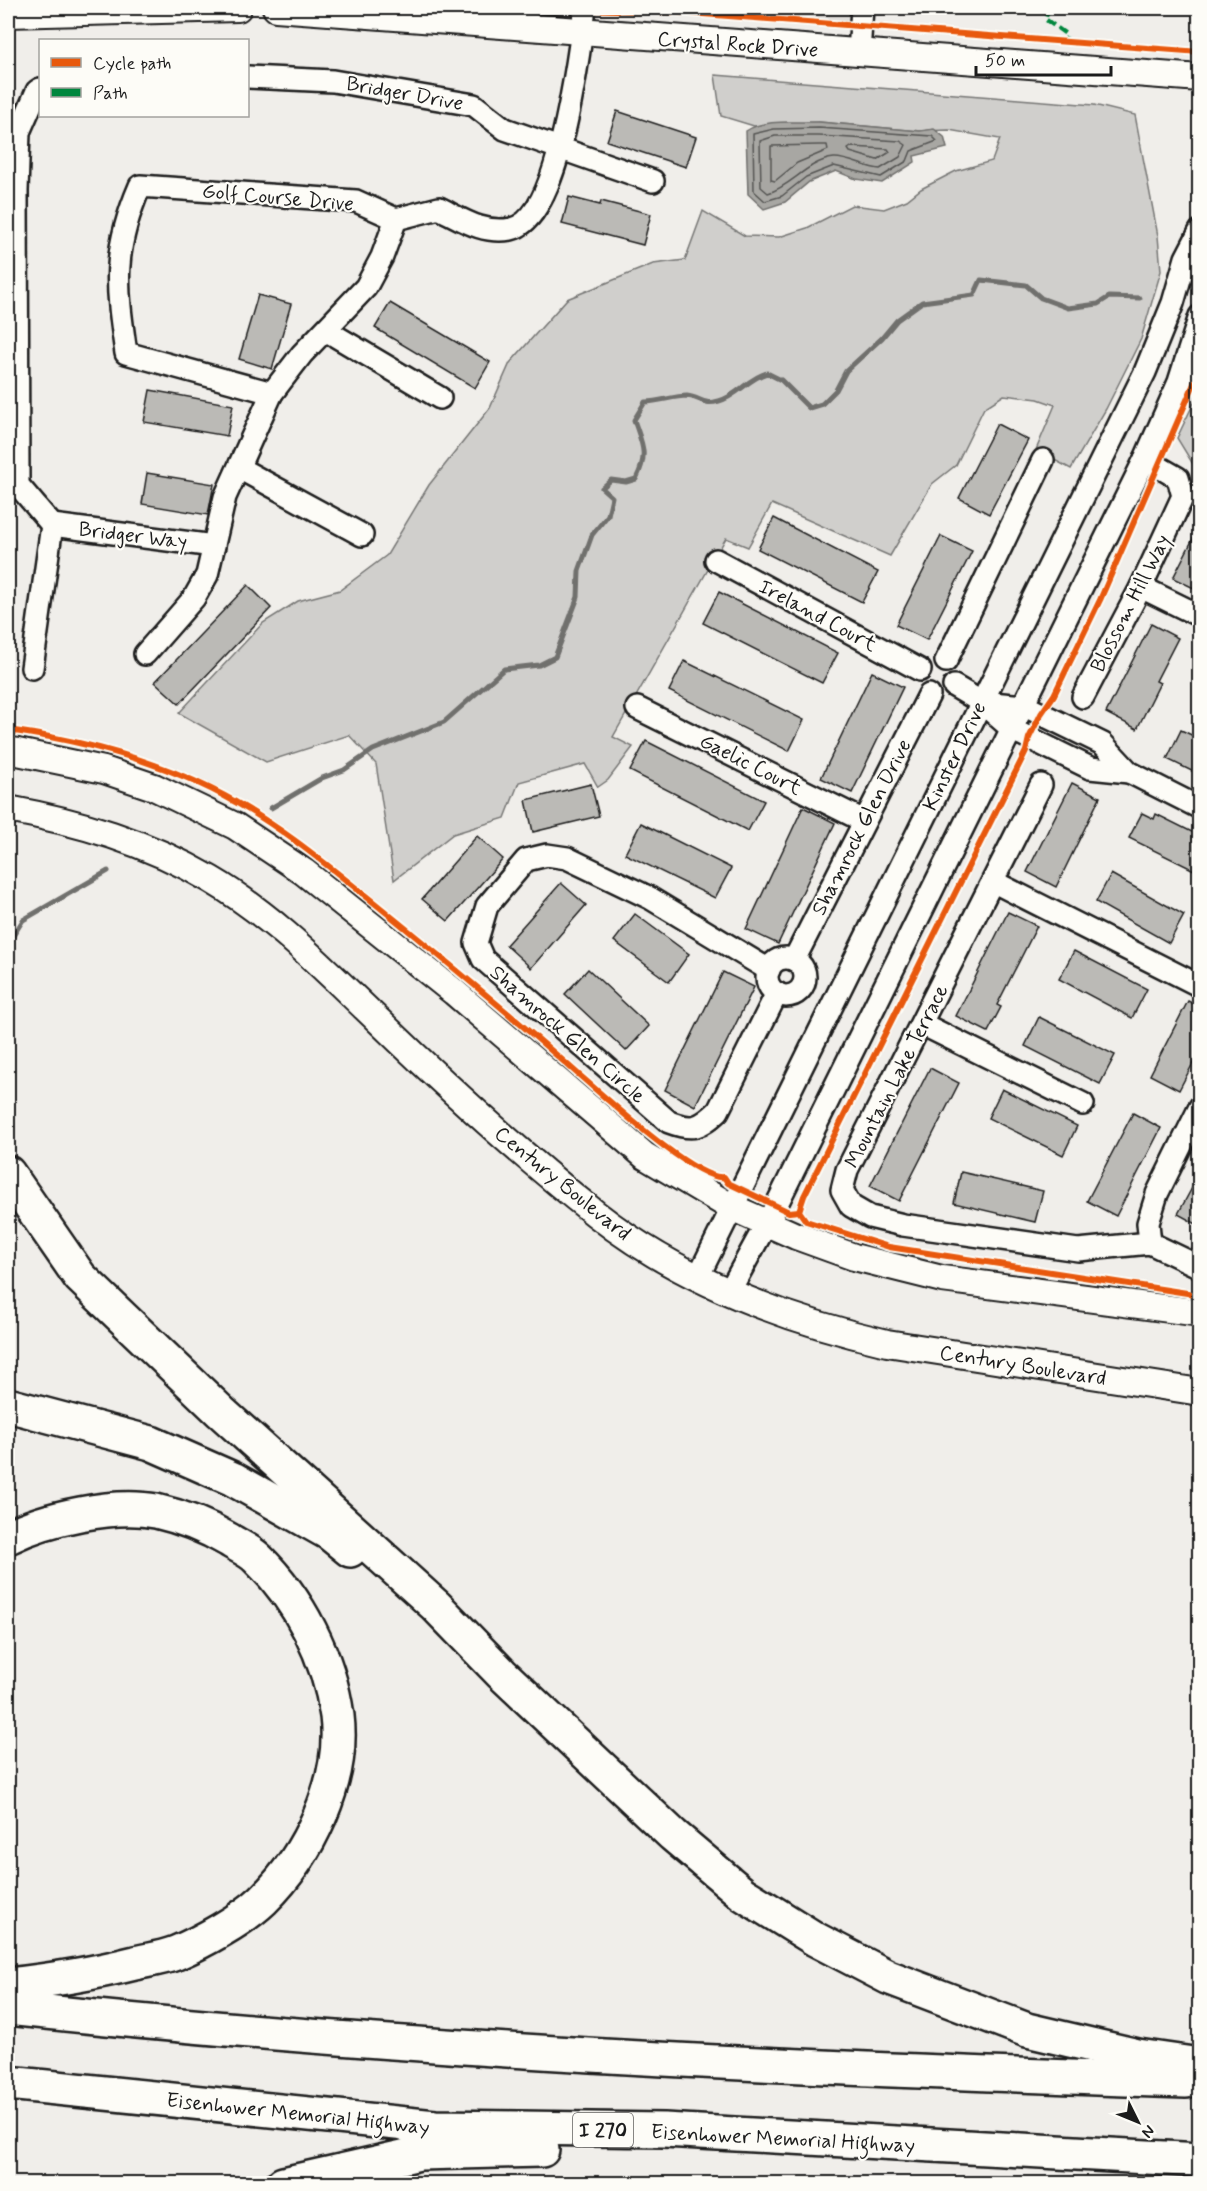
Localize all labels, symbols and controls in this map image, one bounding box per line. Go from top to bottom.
street label: Crystal Rock Drive [656,25,819,65]
legend [39,39,249,117]
scale bar [976,39,1111,77]
text: 50 m [985,49,1025,73]
text: Cycle path [93,52,171,76]
street label: Bridger Drive [344,70,466,118]
text: Path [93,82,128,106]
street label: Golf Course Drive [201,177,355,219]
street label: Bridger Way [77,515,189,557]
street label: Blossom Hill Way [1084,530,1178,677]
street label: Ireland Court [754,573,882,659]
street label: Kinster Drive [916,697,993,816]
street label: Gaelic Court [695,727,807,803]
street label: Shamrock Glen Drive [805,734,918,920]
street label: Shamrock Glen Circle [483,959,651,1110]
street label: Mountain Lake Terrace [838,980,955,1173]
street label: Century Boulevard [488,1120,637,1248]
street label: Century Boulevard [938,1339,1108,1393]
street label: Eisenhower Memorial Highway [165,2086,431,2144]
north arrow [1108,2092,1168,2152]
road number: I 270 [573,2113,633,2147]
street label: Eisenhower Memorial Highway [650,2118,916,2162]
text: N [1137,2120,1159,2142]

